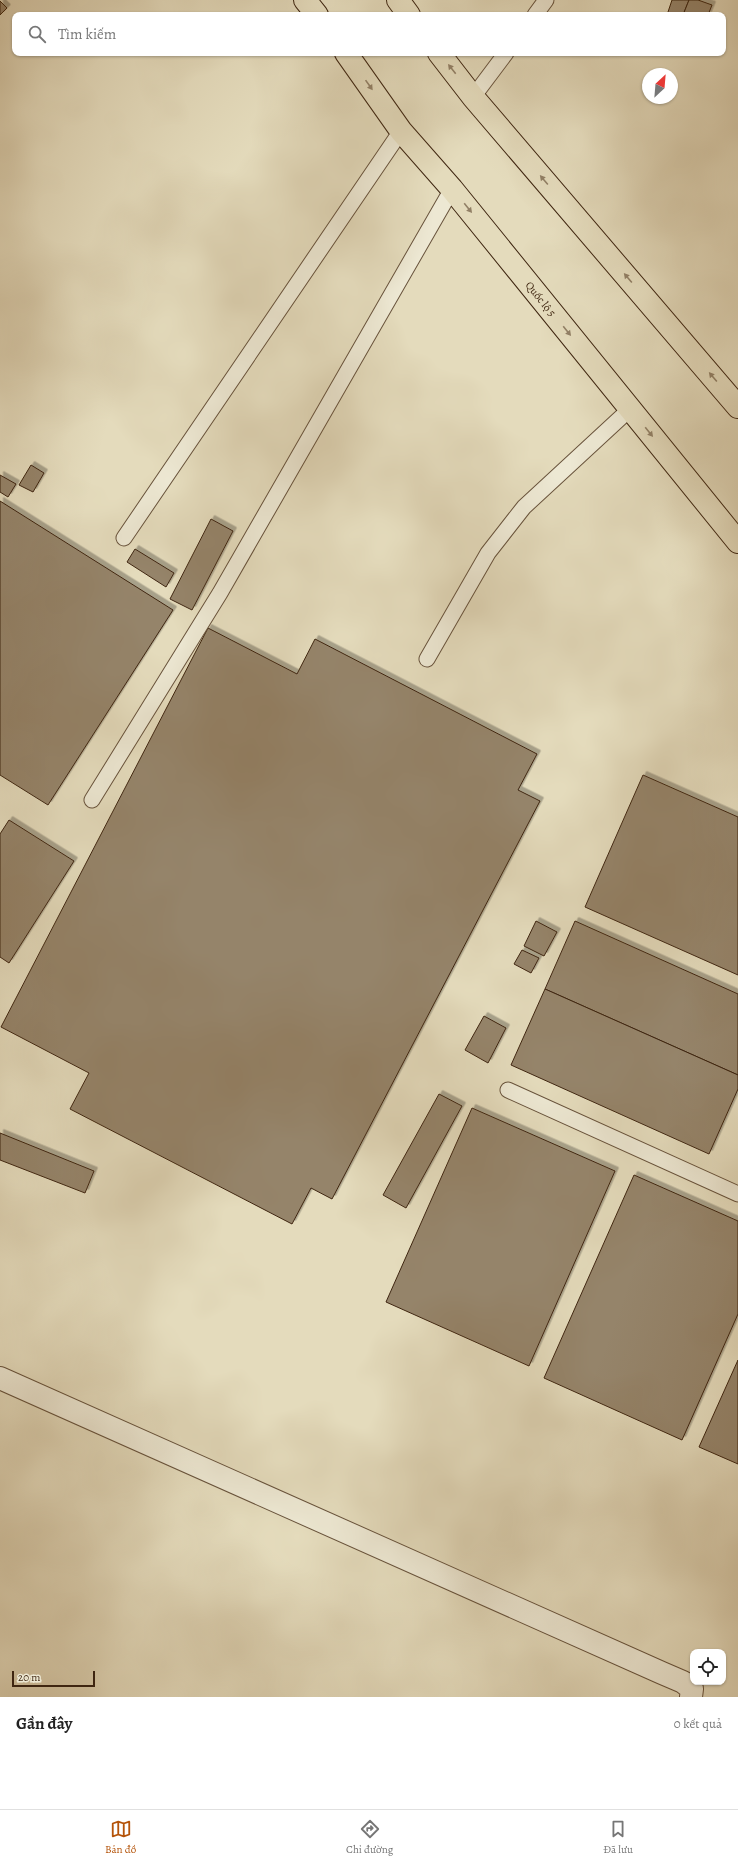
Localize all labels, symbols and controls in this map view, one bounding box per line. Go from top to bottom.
search box [12,12,726,56]
icon: search [26,23,48,45]
text: Tìm kiếm [58,24,116,44]
one-way arrow [447,64,456,75]
north arrow [642,68,678,104]
one-way arrow [365,80,373,90]
one-way arrow [539,174,548,185]
one-way arrow [463,203,472,213]
one-way arrow [624,273,633,284]
street label: Quốc lộ 5 [522,278,560,320]
one-way arrow [562,325,571,336]
one-way arrow [708,372,717,383]
one-way arrow [644,427,653,437]
map controls [690,1649,726,1685]
button: locate [690,1649,726,1685]
scale bar [12,1669,95,1688]
text: 20 m [18,1670,40,1685]
text: Gần đây [16,1712,73,1735]
text: 0 kết quả [674,1715,722,1732]
tab: Bản đồ [105,1818,136,1857]
tab: Chỉ đường [346,1818,393,1857]
tab: Đã lưu [603,1818,633,1857]

